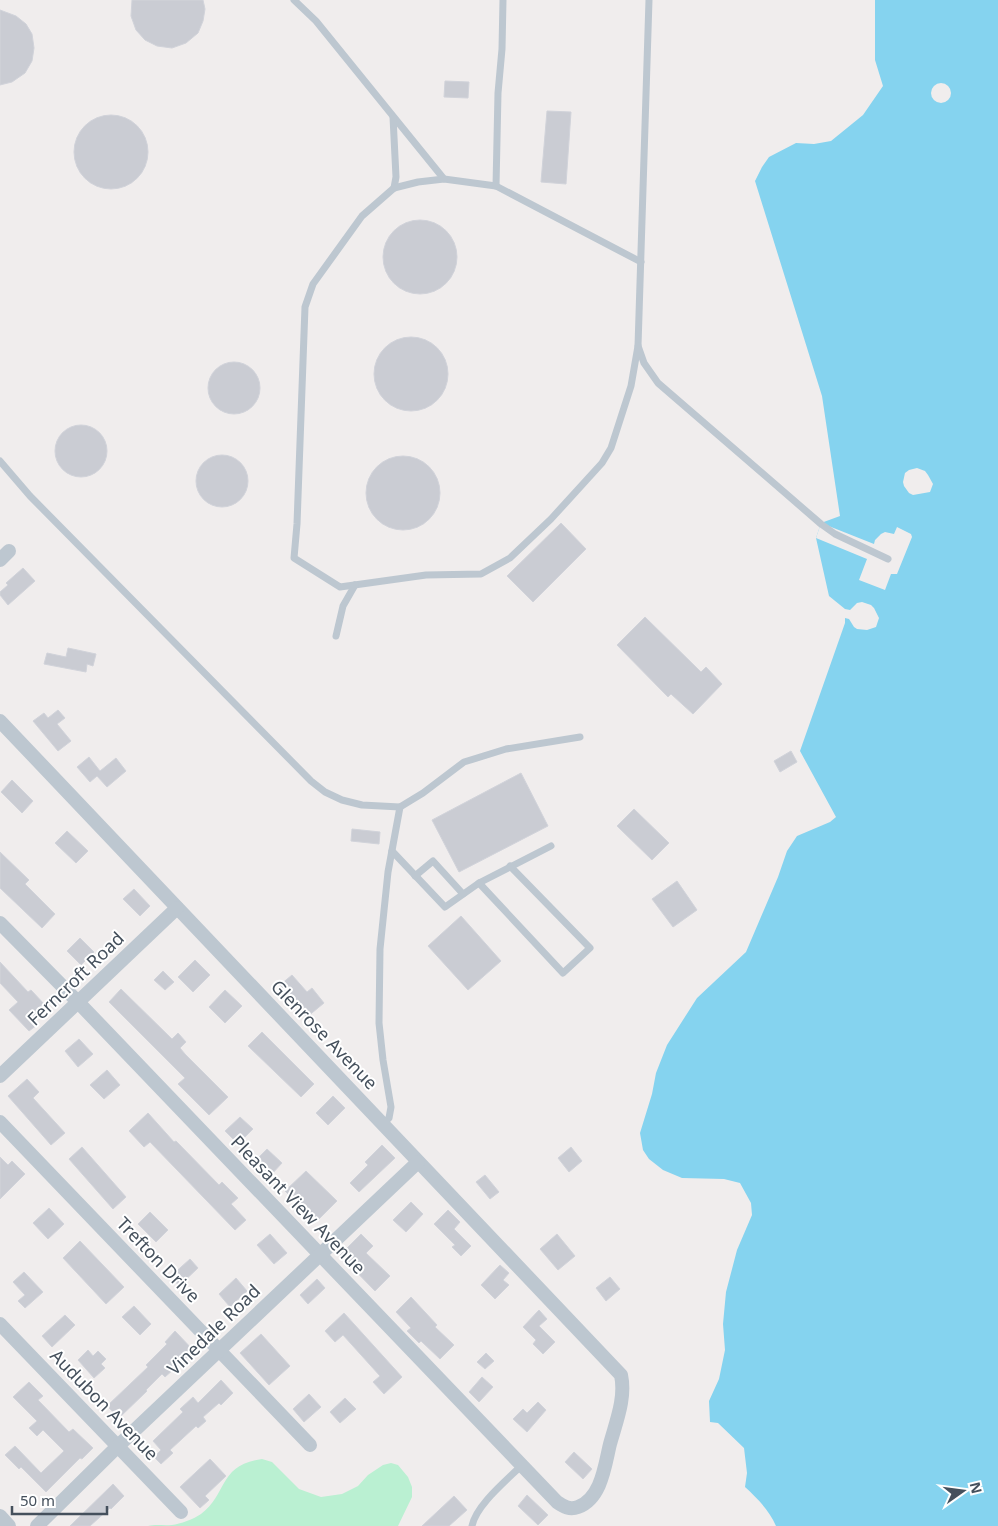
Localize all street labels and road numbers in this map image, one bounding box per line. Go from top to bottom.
street label: Ferncroft Road [22,926,129,1030]
street label: Glenrose Avenue [266,974,383,1094]
street label: Pleasant View Avenue [226,1130,371,1279]
street label: Trefton Drive [112,1211,206,1307]
street label: Vinedale Road [162,1279,265,1380]
street label: Audubon Avenue [45,1344,164,1465]

